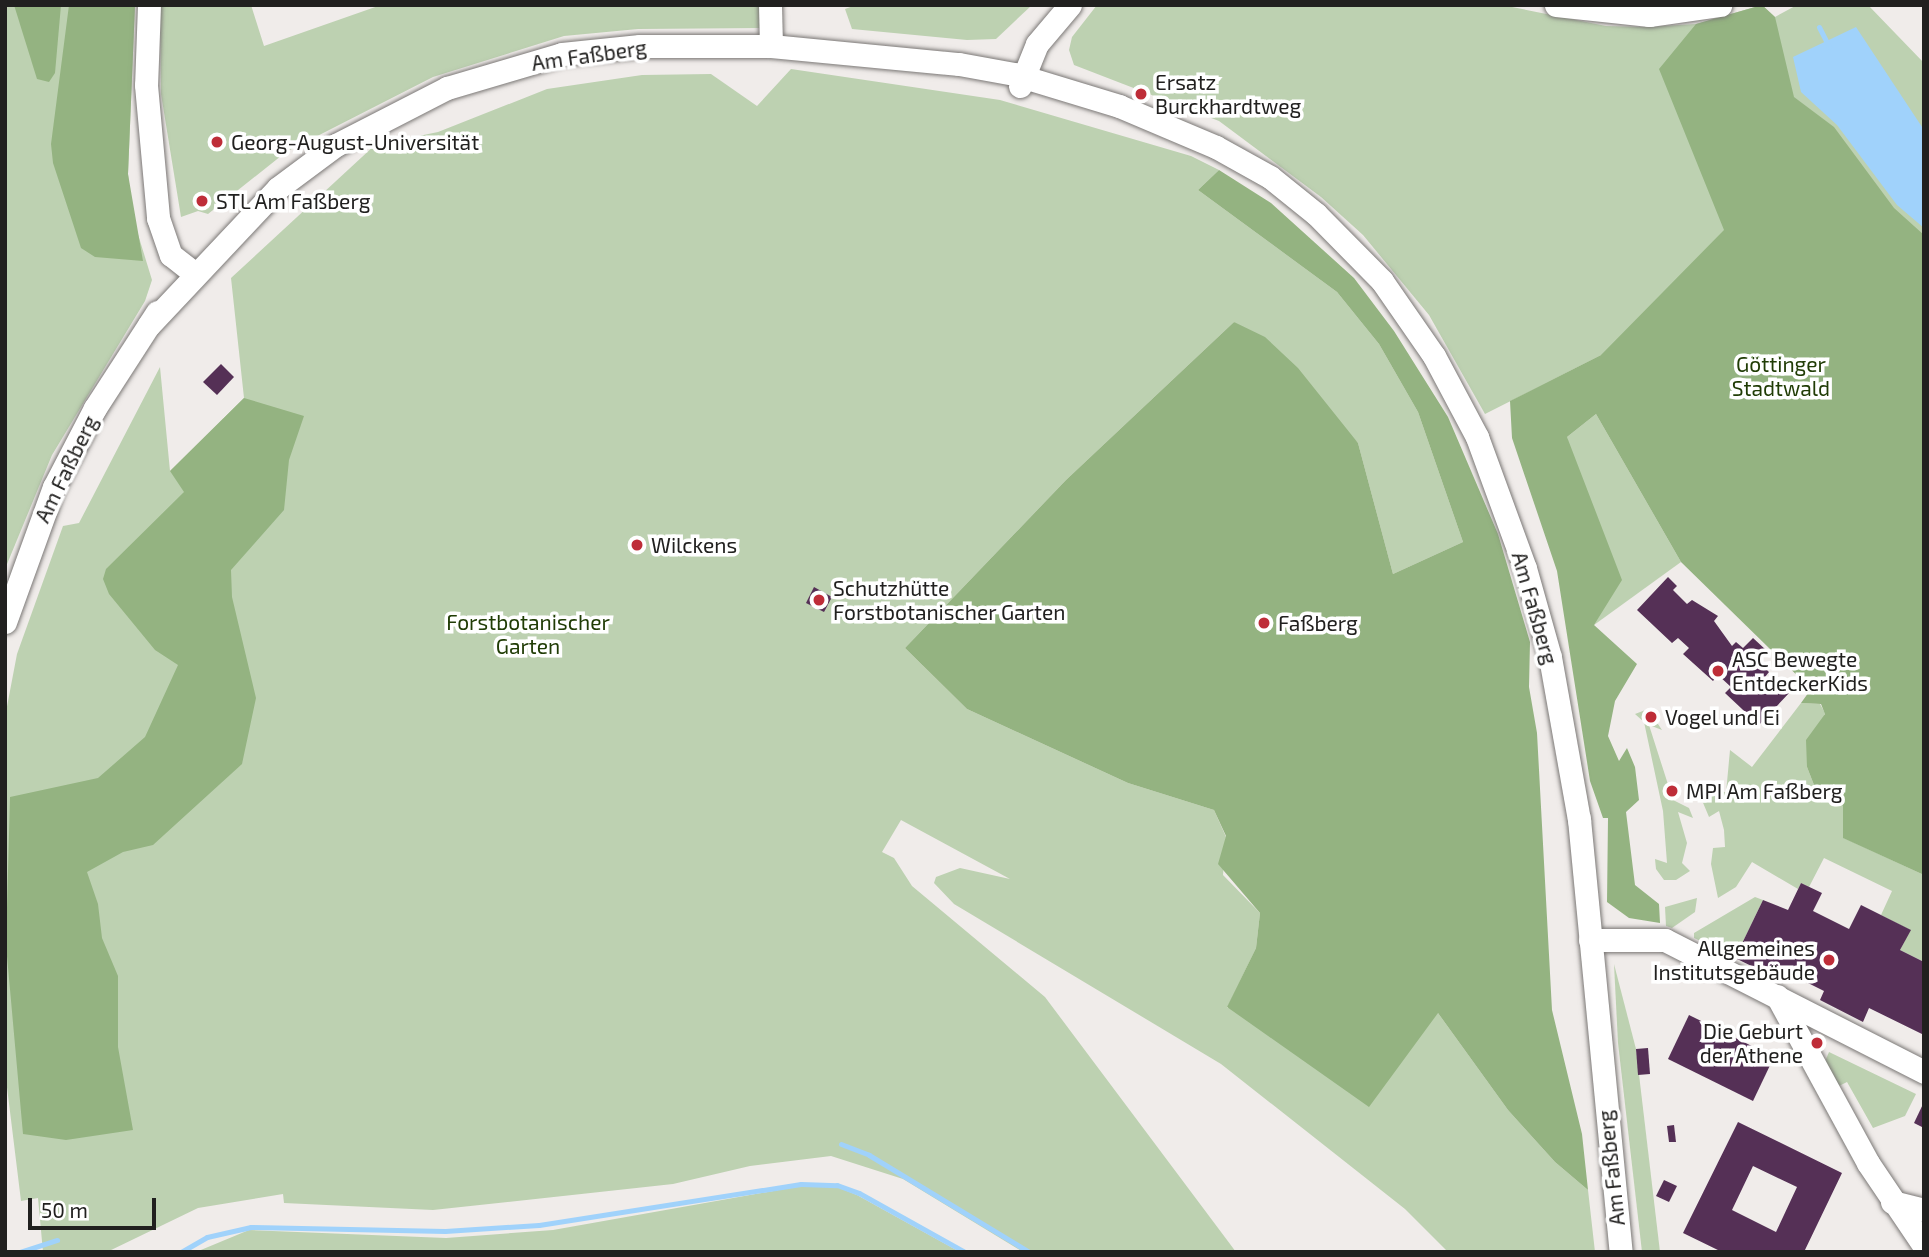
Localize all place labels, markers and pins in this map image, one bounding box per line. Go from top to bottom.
place label: Ersatz Burckhardtweg [1155,69,1301,119]
marker: Ersatz Burckhardtweg [1133,86,1149,102]
place label: Georg-August-Universität [231,129,479,155]
marker: Georg-August-Universität [209,134,225,150]
place label: STL Am Faßberg [216,188,371,214]
marker: STL Am Faßberg [194,193,210,209]
place label: Wilckens [651,532,737,558]
marker: Wilckens [629,537,645,553]
place label: Schutzhütte Forstbotanischer Garten [833,575,1066,625]
marker: Schutzhütte Forstbotanischer Garten [811,592,827,608]
place label: Faßberg [1278,610,1358,636]
marker: Faßberg [1256,615,1272,631]
place label: ASC Bewegte EntdeckerKids [1732,646,1868,696]
marker: ASC Bewegte EntdeckerKids [1710,663,1726,679]
place label: Vogel und Ei [1665,704,1781,730]
marker: Vogel und Ei [1643,709,1659,725]
place label: MPI Am Faßberg [1686,778,1843,804]
marker: MPI Am Faßberg [1664,783,1680,799]
place label: Allgemeines Institutsgebäude [1653,935,1815,985]
marker: Allgemeines Institutsgebäude [1821,952,1837,968]
place label: Die Geburt der Athene [1699,1018,1803,1068]
marker: Die Geburt der Athene [1809,1035,1825,1051]

